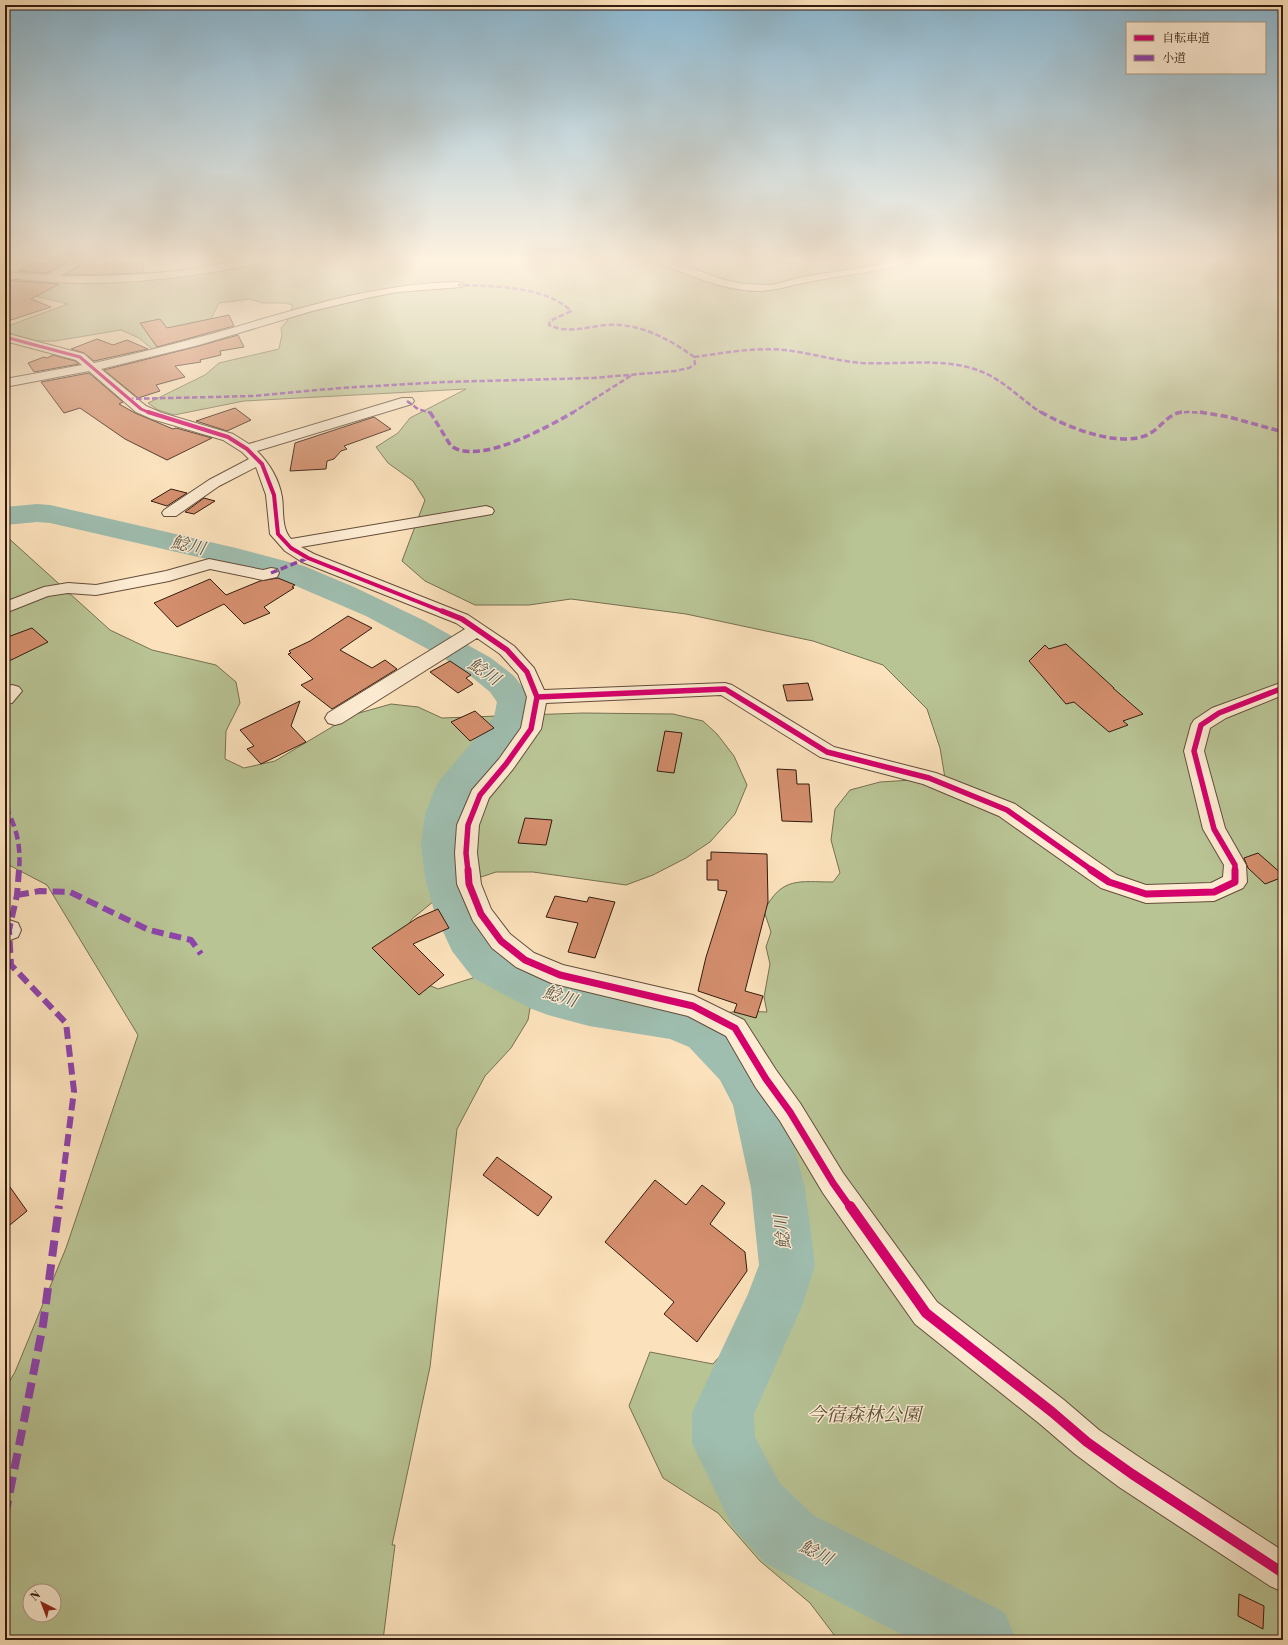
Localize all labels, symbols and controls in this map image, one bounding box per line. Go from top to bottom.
legend [1126,22,1266,74]
text: 自転車道 [1162,31,1210,46]
text: 小道 [1162,51,1186,66]
water label: 鯰川 [169,531,209,561]
water label: 鯰川 [464,653,506,692]
water label: 鯰川 [540,981,581,1013]
water label: 鯰川 [770,1212,796,1250]
park label: 今宿森林公園 [807,1403,924,1427]
water label: 鯰川 [796,1535,838,1571]
north arrow [22,1583,62,1623]
text: N [28,1588,44,1604]

